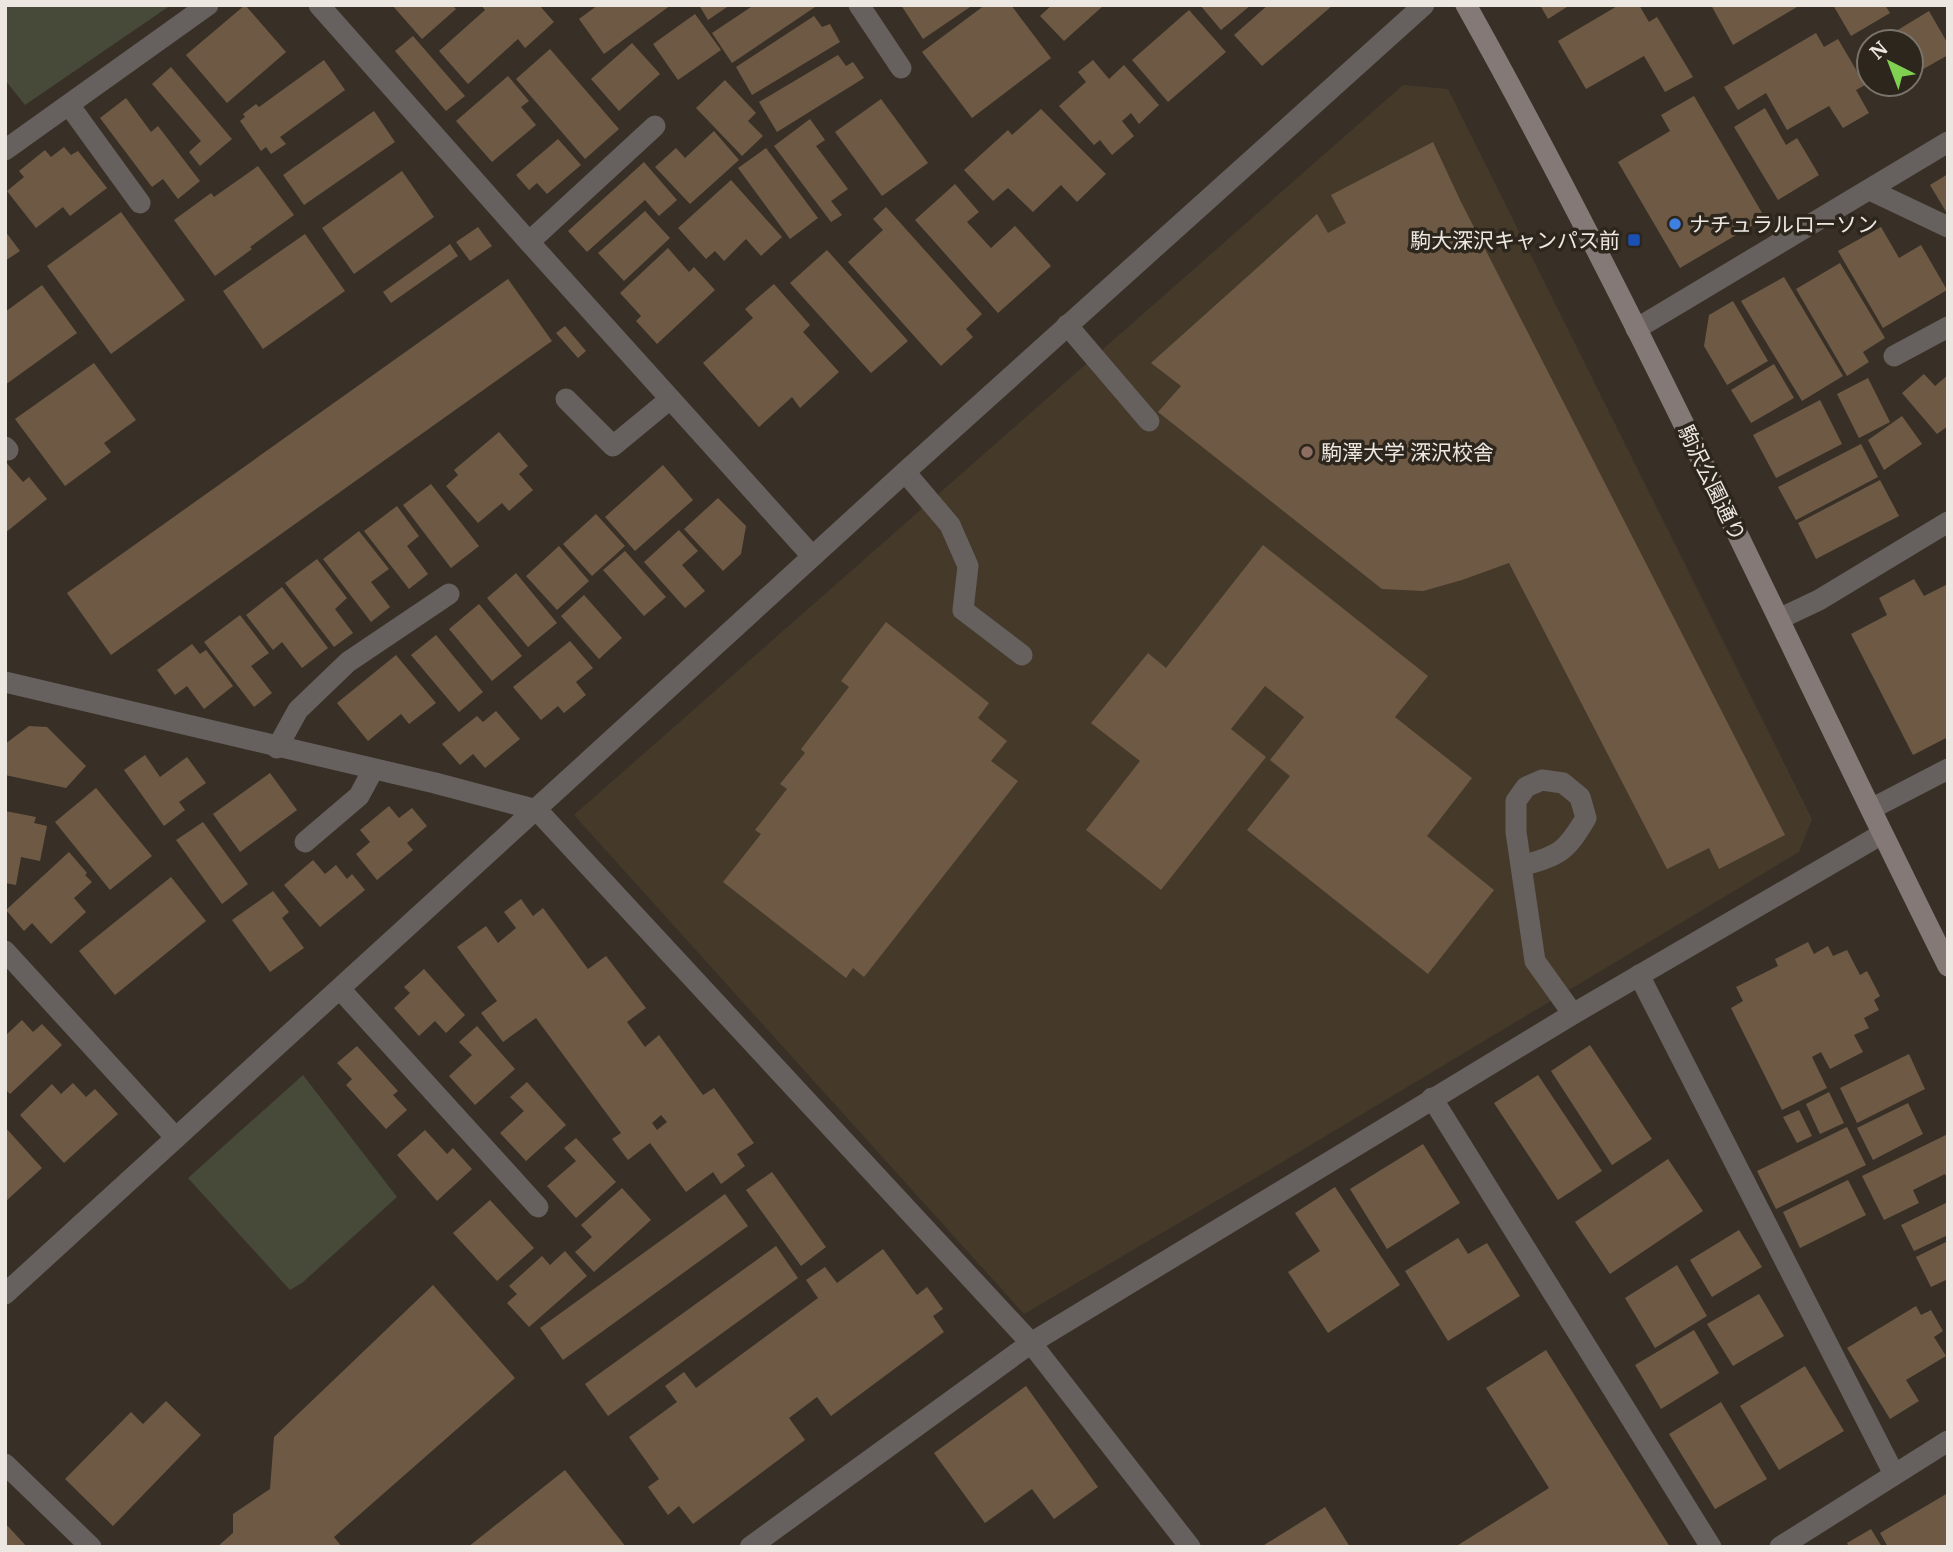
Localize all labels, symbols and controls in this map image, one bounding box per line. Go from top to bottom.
north arrow [1855,28,1925,98]
text: N [1865,36,1892,64]
place label: ナチュラルローソン [1689,211,1878,238]
marker: ナチュラルローソン [1667,216,1683,232]
place label: 駒大深沢キャンパス前 [1410,227,1620,254]
marker: 駒大深沢キャンパス前 [1626,232,1642,248]
street label: 駒沢公園通り [1672,420,1752,546]
place label: 駒澤大学 深沢校舎 [1321,439,1494,466]
marker: 駒澤大学 深沢校舎 [1299,444,1315,460]

